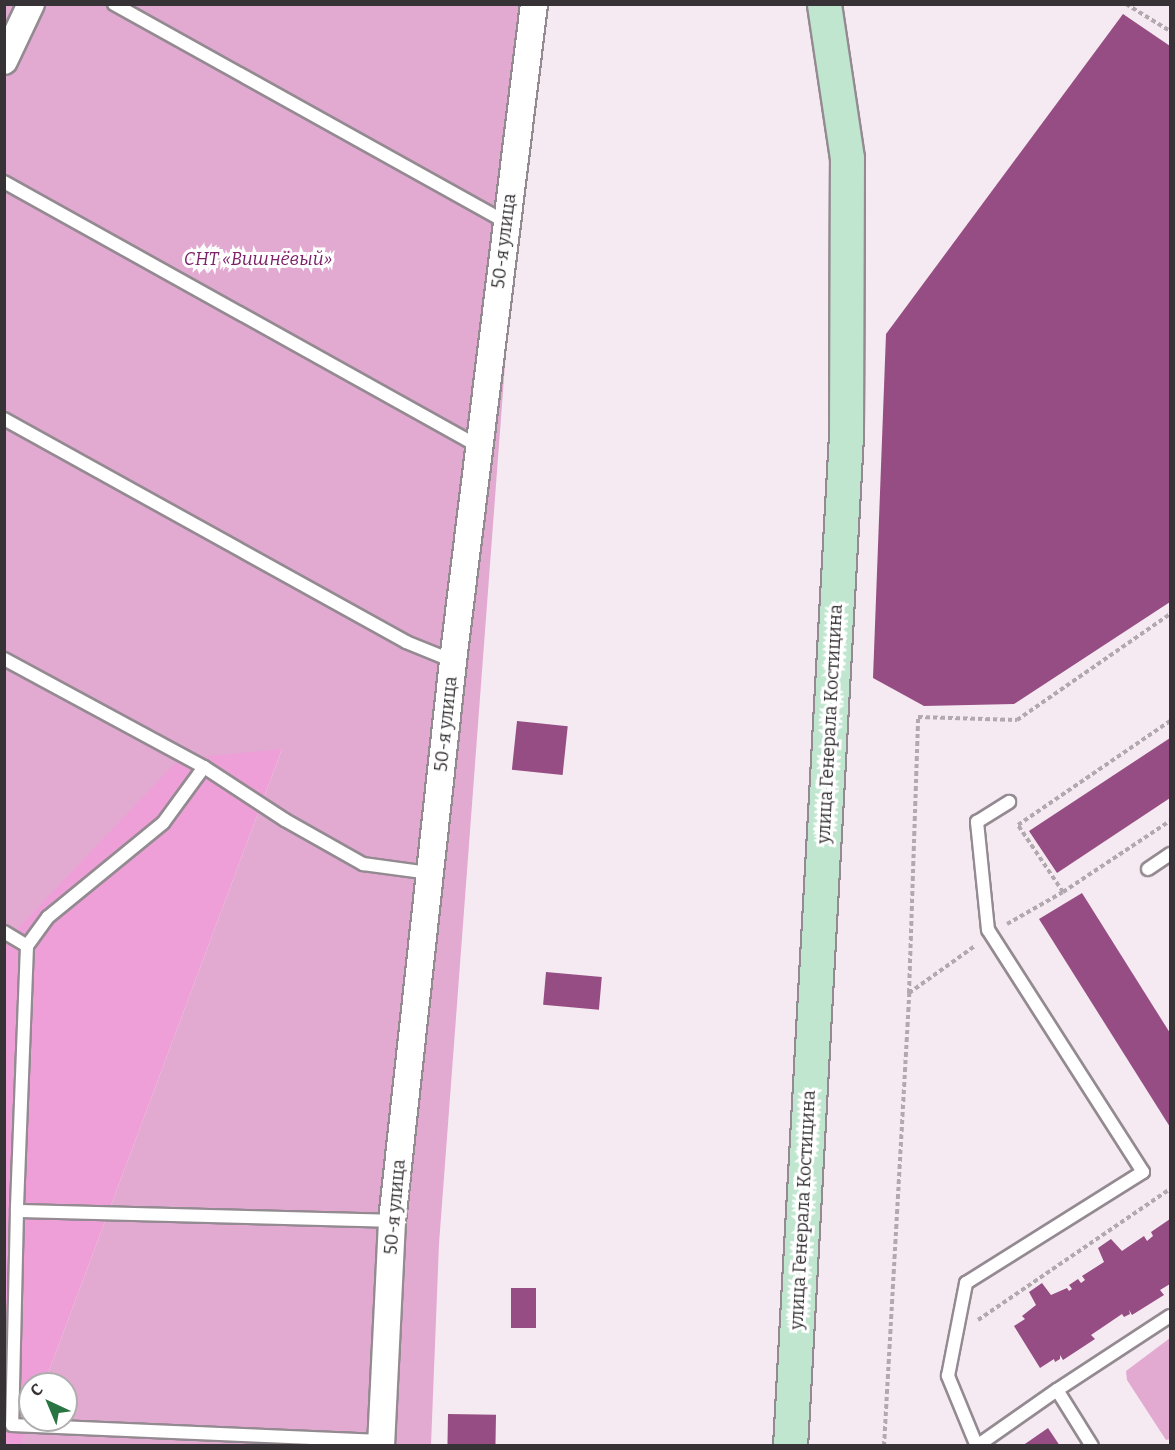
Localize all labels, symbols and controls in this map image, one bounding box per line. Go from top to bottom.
street label: 50-я улица [487,192,521,290]
park label: СНТ «Вишнёвый» [184,248,332,270]
street label: улица Генерала Костицина [813,604,847,844]
street label: 50-я улица [430,675,462,773]
street label: улица Генерала Костицина [786,1090,820,1330]
street label: 50-я улица [380,1158,410,1256]
north arrow [18,1372,78,1432]
text: С [26,1380,47,1400]

